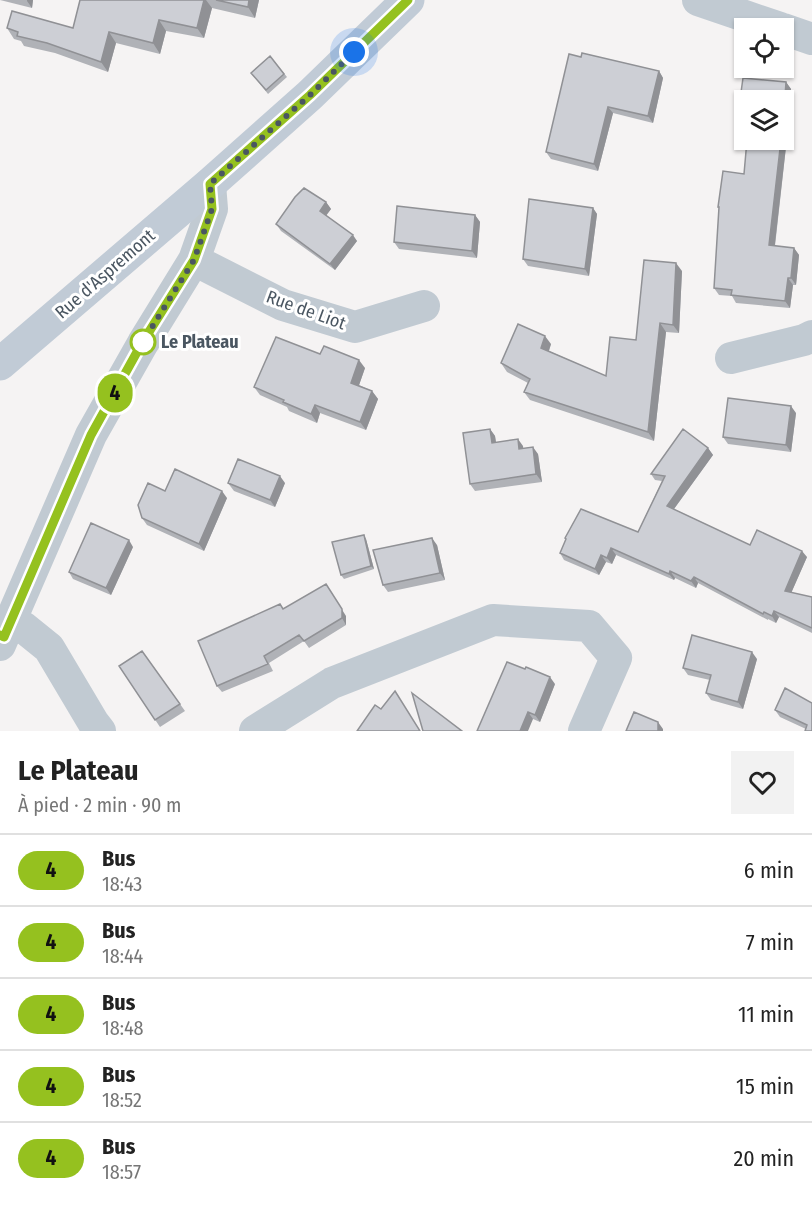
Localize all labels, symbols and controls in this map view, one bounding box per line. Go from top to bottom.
map controls [734,18,794,150]
button: locate [734,18,794,78]
your location [339,37,369,67]
button: layers [734,90,794,150]
street label: Rue d'Aspremont [51,225,160,323]
street label: Rue de Liot [263,285,349,335]
marker: Le Plateau [130,329,156,355]
place label: Le Plateau [161,331,239,353]
line badge: 4 [96,374,134,412]
text: 4 [110,380,120,406]
button: heart [731,751,794,814]
text: Le Plateau [18,754,139,787]
text: À pied · 2 min · 90 m [18,793,181,817]
text: Bus [102,845,135,872]
text: 4 [46,857,56,883]
text: 6 min [744,857,794,884]
text: 18:43 [102,872,142,896]
text: Bus [102,917,135,944]
text: 4 [46,929,56,955]
text: 7 min [746,929,794,956]
text: 18:44 [102,944,143,968]
text: Bus [102,989,135,1016]
text: 4 [46,1001,56,1027]
text: 11 min [738,1001,794,1028]
text: 18:48 [102,1016,144,1040]
text: Bus [102,1061,135,1088]
text: 4 [46,1073,56,1099]
text: 15 min [736,1073,794,1100]
text: 18:52 [102,1088,142,1112]
text: Bus [102,1133,135,1160]
text: 4 [46,1145,56,1171]
text: 20 min [734,1145,794,1172]
text: 18:57 [102,1160,141,1184]

